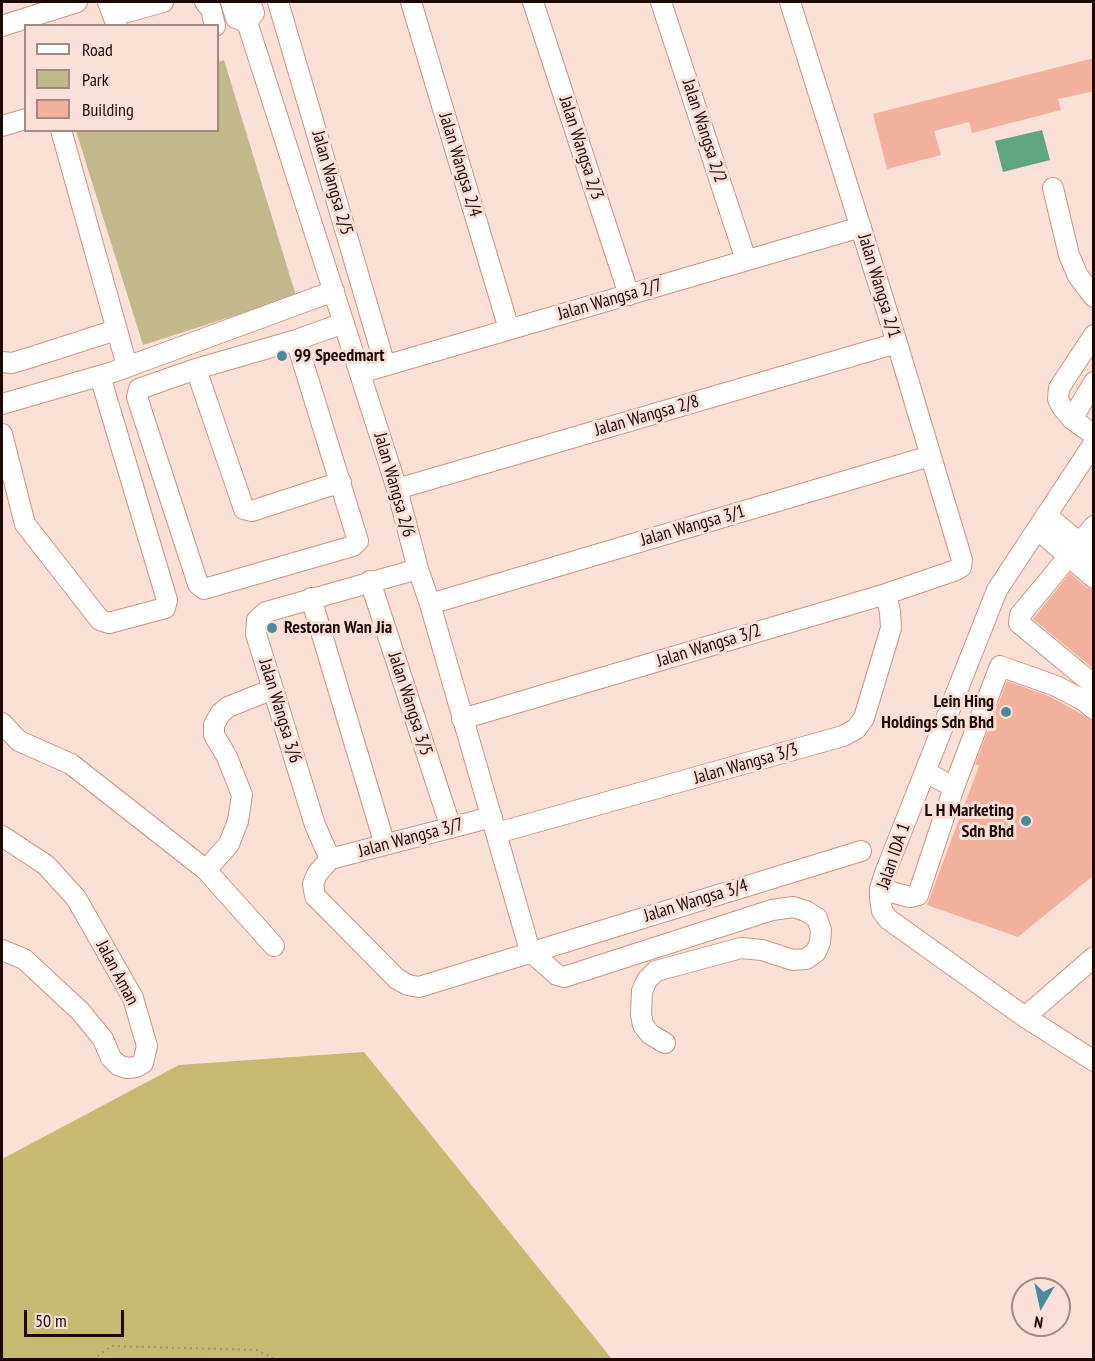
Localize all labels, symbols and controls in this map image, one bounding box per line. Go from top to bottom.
legend [24,24,219,132]
text: Road [82,38,113,61]
text: Park [82,68,109,91]
street label: Jalan Wangsa 2/2 [677,76,731,186]
street label: Jalan Wangsa 2/3 [554,93,608,203]
text: Building [82,98,134,121]
street label: Jalan Wangsa 2/4 [434,110,486,220]
street label: Jalan Wangsa 2/5 [307,128,357,238]
street label: Jalan Wangsa 2/1 [853,231,905,341]
street label: Jalan Wangsa 2/7 [555,275,665,325]
place label: 99 Speedmart [294,345,385,367]
marker: 99 Speedmart [275,349,289,363]
street label: Jalan Wangsa 2/8 [592,391,702,441]
street label: Jalan Wangsa 2/6 [369,430,419,540]
street label: Jalan Wangsa 3/1 [638,501,748,551]
place label: Restoran Wan Jia [284,617,392,639]
street label: Jalan Wangsa 3/2 [654,620,764,672]
marker: Restoran Wan Jia [265,621,279,635]
street label: Jalan Wangsa 3/5 [383,649,437,759]
street label: Jalan Wangsa 3/6 [254,656,306,766]
place label: Lein Hing Holdings Sdn Bhd [881,691,994,734]
marker: Lein Hing Holdings Sdn Bhd [999,705,1013,719]
street label: Jalan Wangsa 3/3 [691,739,801,789]
place label: L H Marketing Sdn Bhd [924,800,1014,842]
street label: Jalan Wangsa 3/7 [356,814,466,862]
marker: L H Marketing Sdn Bhd [1019,814,1033,828]
street label: Jalan IDA 1 [873,820,915,892]
street label: Jalan Wangsa 3/4 [641,875,751,927]
street label: Jalan Aman [91,937,143,1009]
north arrow [1011,1277,1071,1337]
scale bar [27,1298,128,1336]
text: 50 m [35,1309,67,1332]
text: N [1033,1312,1044,1333]

